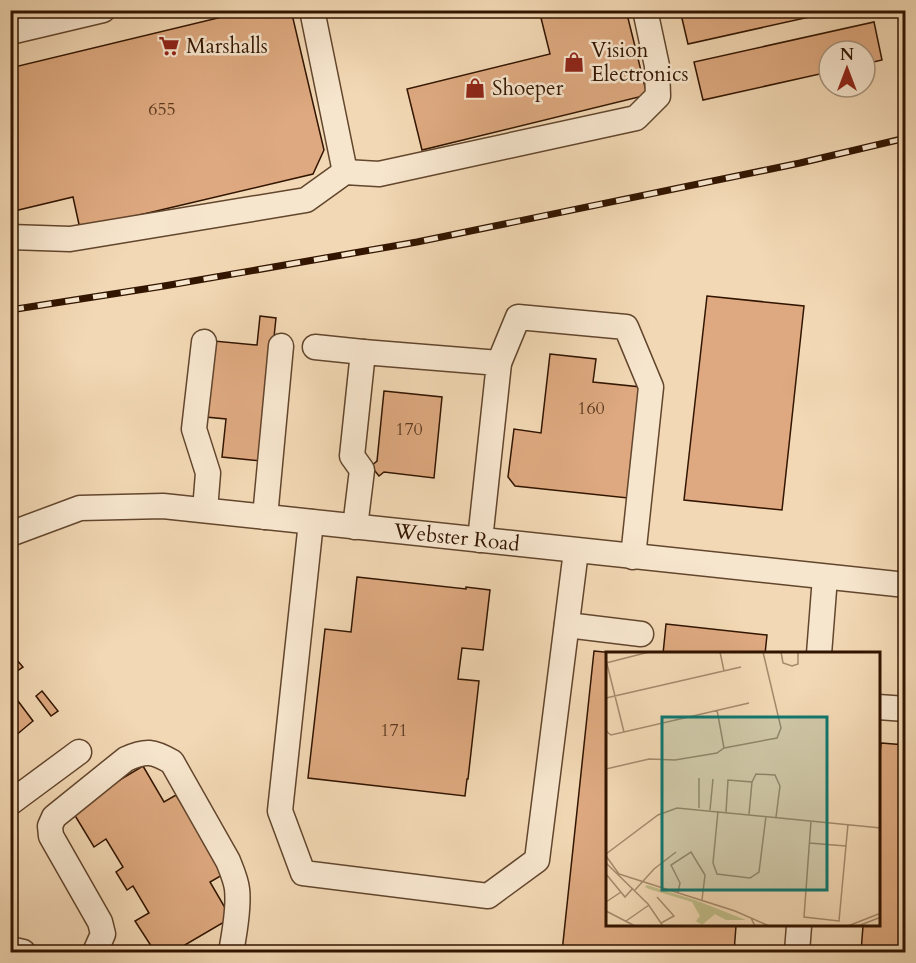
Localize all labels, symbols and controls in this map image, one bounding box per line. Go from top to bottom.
place label: Marshalls [186,32,268,61]
supermarket icon: Marshalls [157,34,181,58]
place label: Vision Electronics [591,36,689,89]
north arrow [817,39,877,99]
text: N [840,44,854,66]
shop icon: Vision Electronics [562,50,586,74]
place label: Shoeper [492,74,564,103]
shop icon: Shoeper [463,76,487,100]
house number: 655 [148,97,176,122]
house number: 160 [577,396,605,421]
house number: 170 [395,417,423,442]
street label: Webster Road [391,516,521,558]
inset map [606,652,880,927]
house number: 171 [380,718,408,743]

